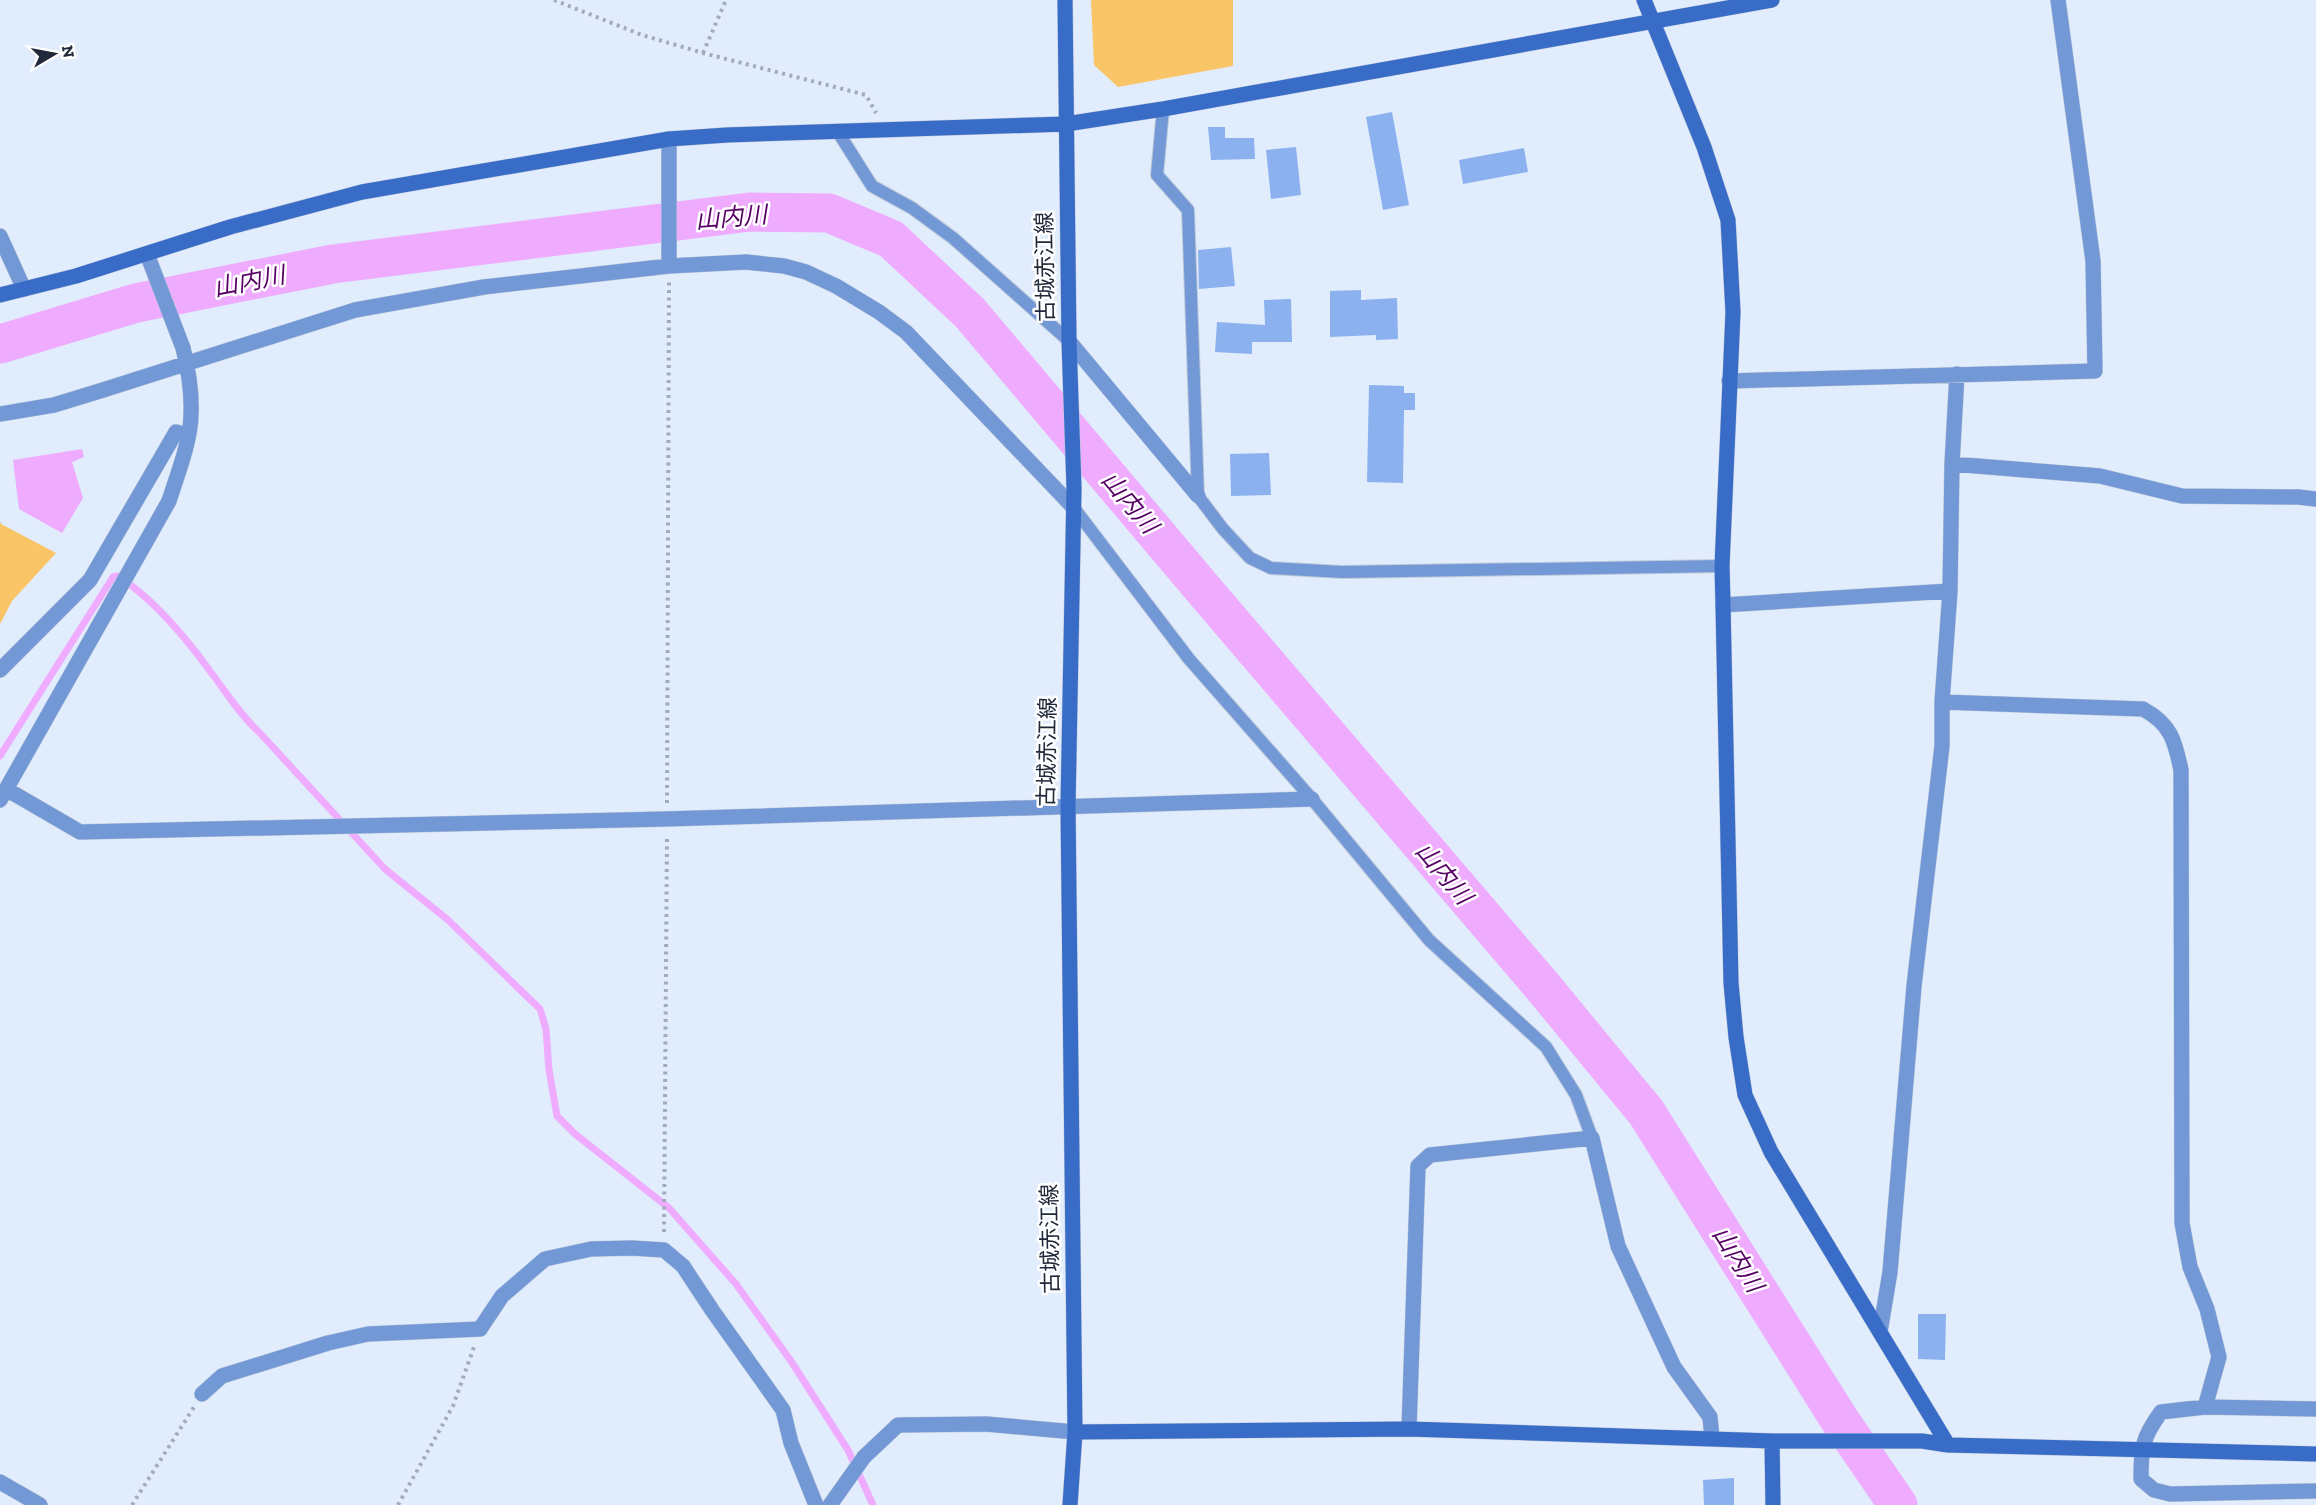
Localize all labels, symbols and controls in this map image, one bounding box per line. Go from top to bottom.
north arrow [24,24,84,84]
text: N [58,44,79,59]
water label: 山内川 [694,199,771,235]
street label: 古城赤江線 [1031,212,1059,322]
water label: 山内川 [211,259,290,302]
water label: 山内川 [1096,465,1166,541]
street label: 古城赤江線 [1033,697,1061,807]
water label: 山内川 [1410,836,1480,912]
street label: 古城赤江線 [1036,1184,1064,1294]
water label: 山内川 [1707,1221,1771,1300]

